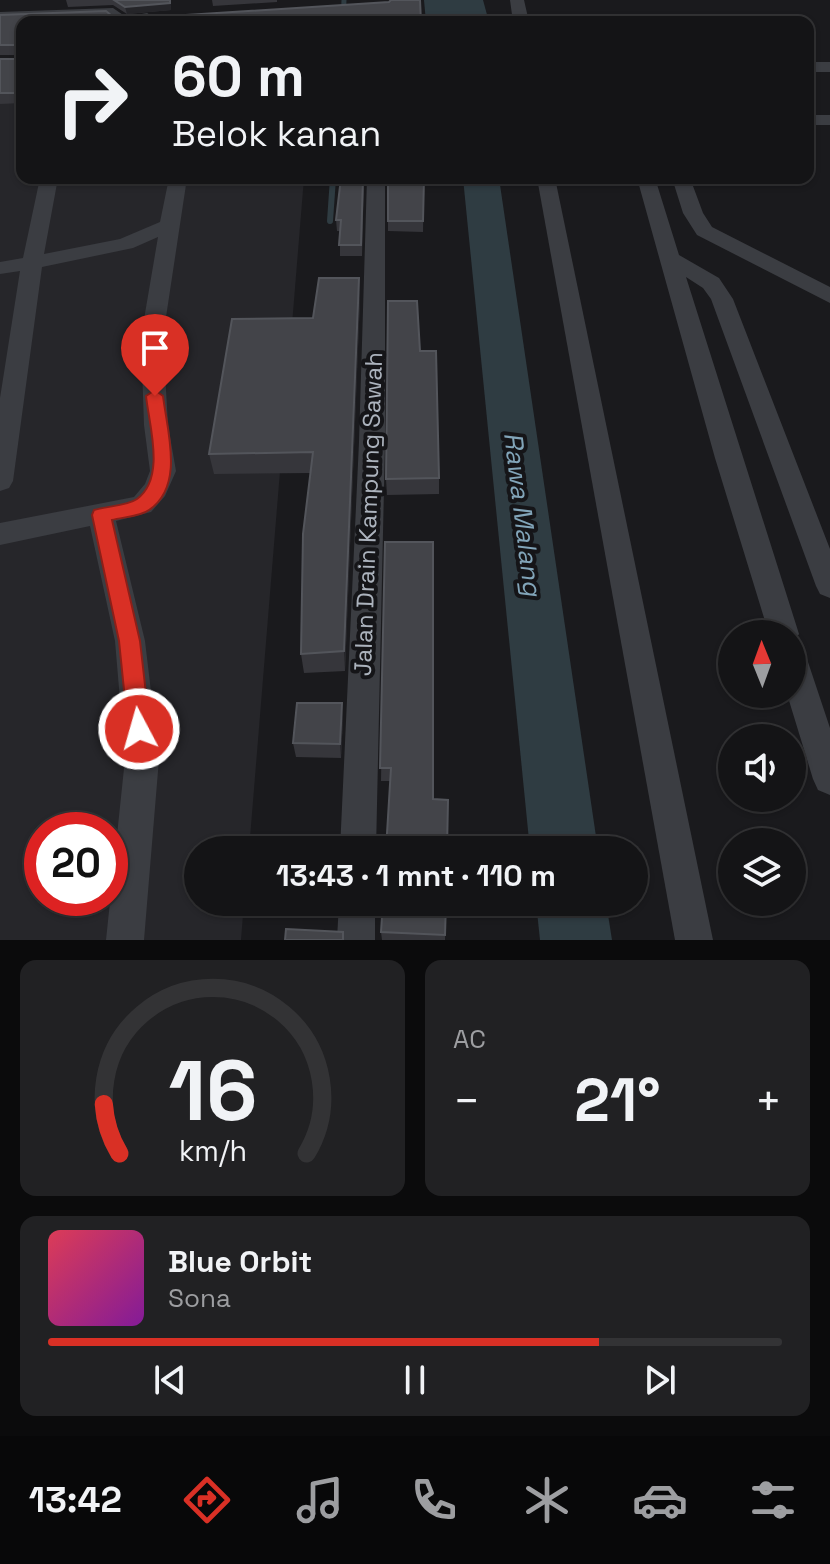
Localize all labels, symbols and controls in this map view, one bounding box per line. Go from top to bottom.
text: 60 m [172,41,305,112]
icon: right [40,48,144,152]
text: Belok kanan [172,111,381,157]
pin [121,314,189,396]
icon: arrive [133,326,177,370]
street label: Jalan Drain Kampung Sawah [347,351,389,677]
water label: Rawa Malang [496,430,550,599]
north arrow [718,620,806,708]
map controls [718,620,806,916]
position arrow [97,687,181,771]
button: sound [718,724,806,812]
speed limit sign: 20 [24,812,128,916]
button: layers [718,828,806,916]
text: 13:43 · 1 mnt · 110 m [276,856,556,895]
text: AC [453,1022,486,1056]
text: 16 [168,1038,257,1144]
text: 21° [574,1062,661,1139]
text: − [453,1073,480,1129]
text: + [755,1073,782,1129]
text: km/h [178,1133,247,1169]
text: Blue Orbit [168,1242,312,1281]
text: Sona [168,1281,231,1315]
icon: previous [148,1358,192,1402]
icon: pause [393,1358,437,1402]
icon: next [638,1358,682,1402]
icon: directions [179,1472,235,1528]
icon: music [292,1472,348,1528]
icon: phone [406,1472,462,1528]
icon: climate [519,1472,575,1528]
icon: car [632,1472,688,1528]
icon: filters [745,1472,801,1528]
text: 13:42 [29,1477,122,1523]

